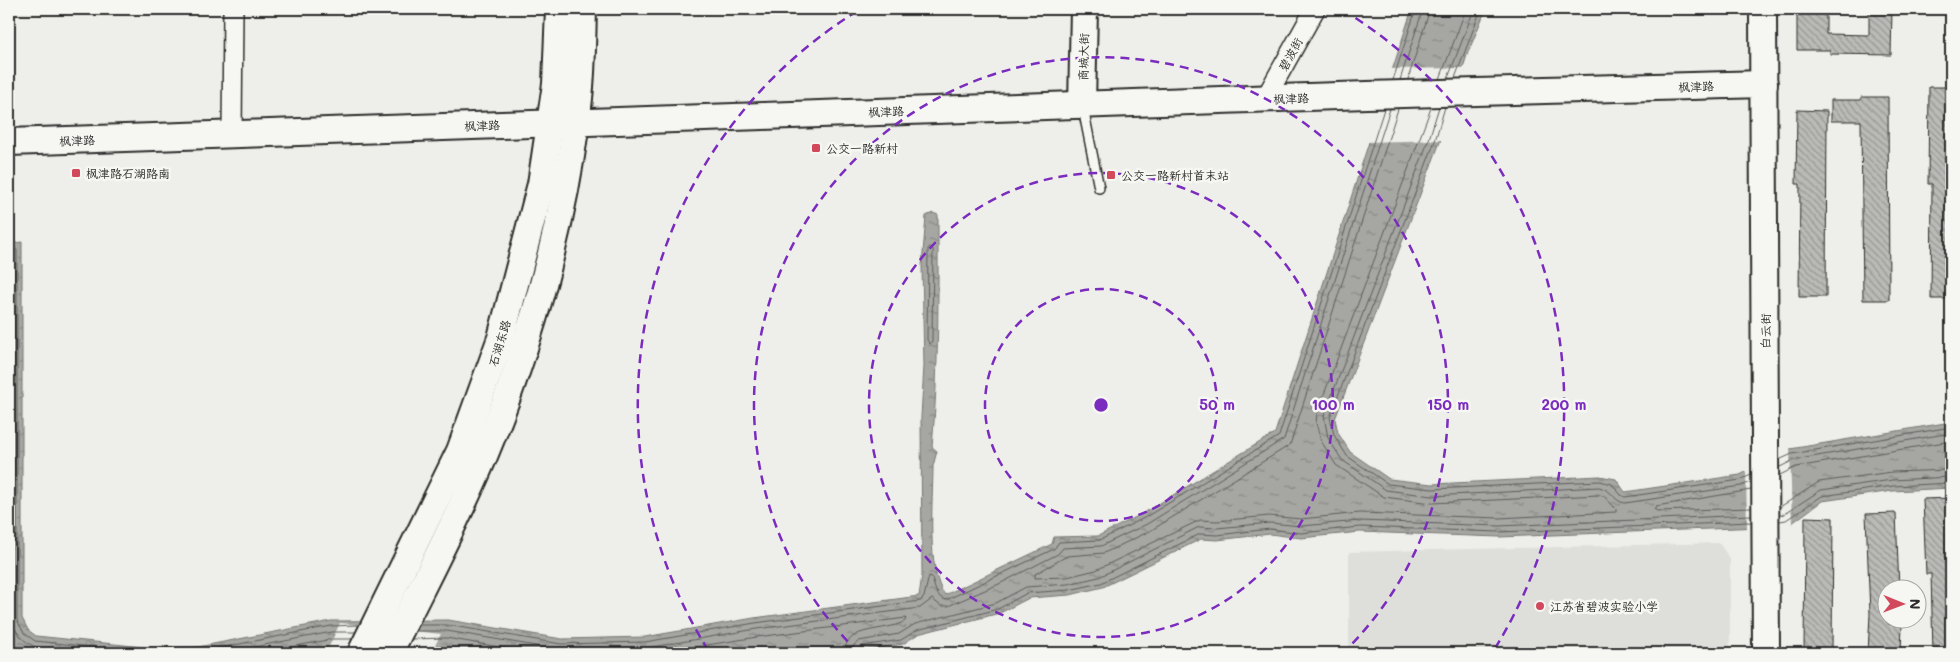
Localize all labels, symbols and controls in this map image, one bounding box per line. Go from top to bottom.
street label: 商城大街 [1075,33,1091,81]
street label: 碧波街 [1274,34,1306,74]
street label: 枫津路 [1678,77,1714,95]
street label: 枫津路 [1273,89,1309,107]
street label: 枫津路 [868,102,904,120]
street label: 枫津路 [464,116,500,134]
street label: 枫津路 [59,131,95,149]
place label: 公交一路新村 [826,140,898,156]
marker: 公交一路新村 [810,142,822,154]
place label: 枫津路石湖路南 [86,165,170,181]
marker: 枫津路石湖路南 [70,167,82,179]
place label: 公交一路新村首末站 [1121,167,1229,183]
marker: 公交一路新村首末站 [1105,169,1117,181]
street label: 白云街 [1757,313,1773,349]
street label: 石湖东路 [484,318,514,368]
text: 50 m [1199,394,1235,414]
text: 100 m [1311,394,1355,414]
text: 150 m [1427,394,1469,414]
text: 200 m [1542,394,1587,414]
centre of rings [1092,396,1110,414]
north arrow [1878,580,1928,630]
place label: 江苏省碧波实验小学 [1550,598,1658,614]
text: N [1906,599,1925,610]
marker: 江苏省碧波实验小学 [1534,600,1546,612]

